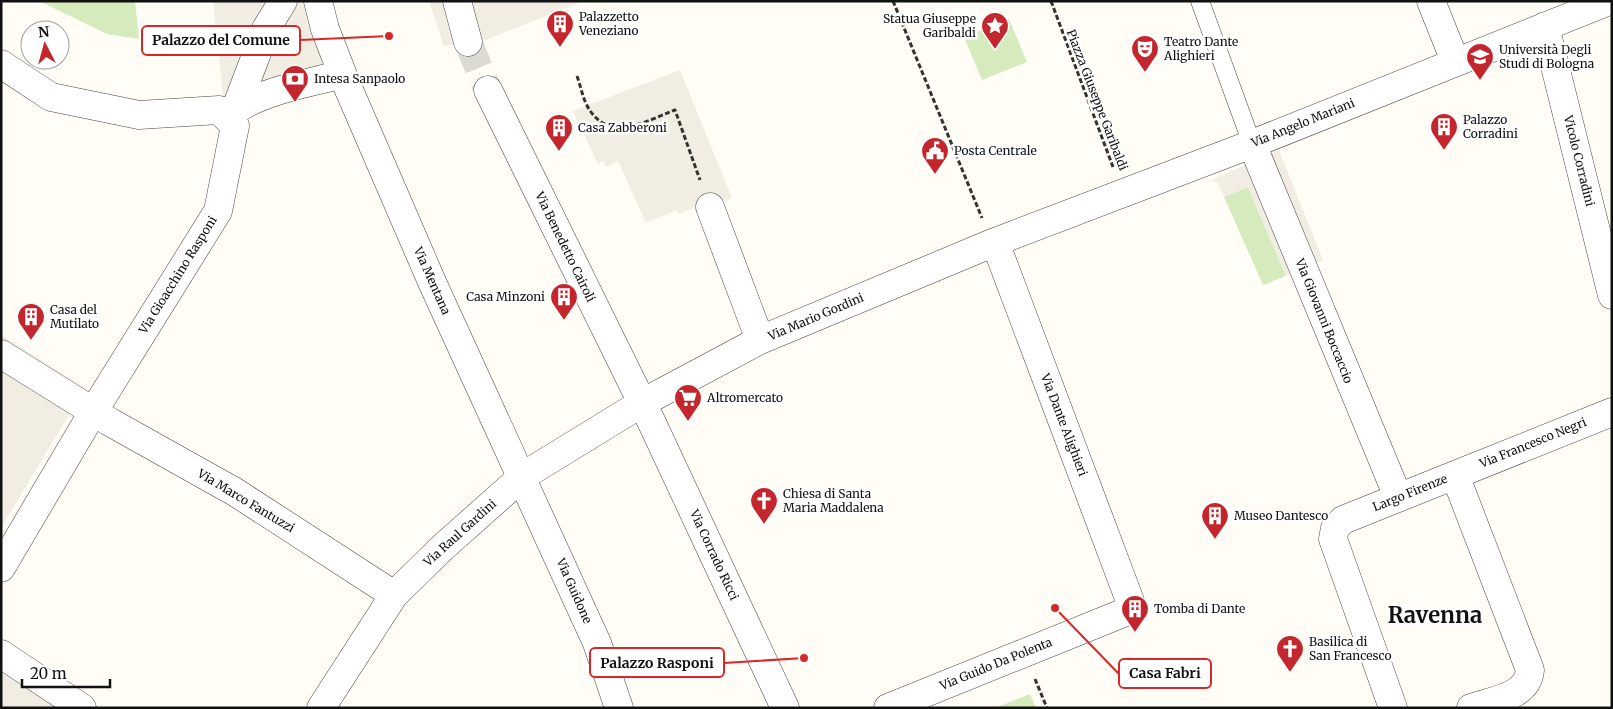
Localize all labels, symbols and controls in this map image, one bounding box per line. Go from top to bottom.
building icon: Palazzetto Veneziano [545,9,575,48]
place label: Palazzetto Veneziano [578,9,639,38]
place label: Statua Giuseppe Garibaldi [883,11,976,40]
place icon: Statua Giuseppe Garibaldi [980,11,1010,50]
north arrow [20,20,70,70]
text: N [37,23,50,42]
callout: Palazzo del Comune [142,26,300,55]
street label: Piazza Giuseppe Garibaldi [1064,27,1131,173]
text: Palazzo del Comune [152,31,290,49]
theatre icon: Teatro Dante Alighieri [1130,34,1160,73]
place label: Teatro Dante Alighieri [1163,34,1238,63]
school or university icon: Università Degli Studi di Bologna [1465,42,1495,81]
place label: Università Degli Studi di Bologna [1499,42,1595,71]
bank icon: Intesa Sanpaolo [280,64,310,103]
place label: Intesa Sanpaolo [314,71,405,86]
street label: Via Angelo Mariani [1248,95,1357,151]
building icon: Palazzo Corradini [1429,112,1459,151]
place label: Palazzo Corradini [1463,112,1518,141]
building icon: Casa Zabberoni [544,113,574,152]
street label: Vicolo Corradini [1561,113,1598,208]
place label: Casa Zabberoni [578,120,667,135]
public building icon: Posta Centrale [920,136,950,175]
place label: Posta Centrale [954,143,1037,158]
street label: Via Benedetto Cairoli [532,188,599,304]
street label: Via Gioacchino Rasponi [135,213,220,337]
street label: Via Mentana [410,244,454,317]
street label: Via Giovanni Boccaccio [1292,255,1356,385]
building icon: Casa Minzoni [549,282,579,321]
place label: Casa Minzoni [466,289,545,304]
street label: Via Mario Gordini [765,290,866,344]
building icon: Casa del Mutilato [16,302,46,341]
place label: Casa del Mutilato [50,302,99,331]
street label: Via Dante Alighieri [1038,371,1091,478]
supermarket icon: Altromercato [673,383,703,422]
place label: Altromercato [706,390,783,405]
street label: Via Francesco Negri [1476,414,1589,471]
street label: Via Marco Fantuzzi [194,465,298,535]
street label: Largo Firenze [1370,471,1449,514]
church icon: Chiesa di Santa Maria Maddalena [749,486,779,525]
place label: Chiesa di Santa Maria Maddalena [783,486,884,515]
street label: Via Raul Gardini [419,496,499,570]
building icon: Museo Dantesco [1200,501,1230,540]
street label: Via Corrado Ricci [686,506,742,603]
place label: Museo Dantesco [1234,508,1328,523]
street label: Via Guidone [553,555,595,626]
building icon: Tomba di Dante [1120,594,1150,633]
place label: Tomba di Dante [1154,601,1245,616]
district label: Ravenna [1388,601,1482,629]
street label: Via Guido Da Polenta [937,634,1055,693]
church icon: Basilica di San Francesco [1275,634,1305,673]
place label: Basilica di San Francesco [1309,634,1391,663]
callout: Palazzo Rasponi [590,648,724,677]
text: Palazzo Rasponi [600,654,714,672]
scale bar [22,656,110,688]
callout: Casa Fabri [1119,659,1211,688]
text: 20 m [30,664,67,683]
text: Casa Fabri [1129,664,1201,682]

